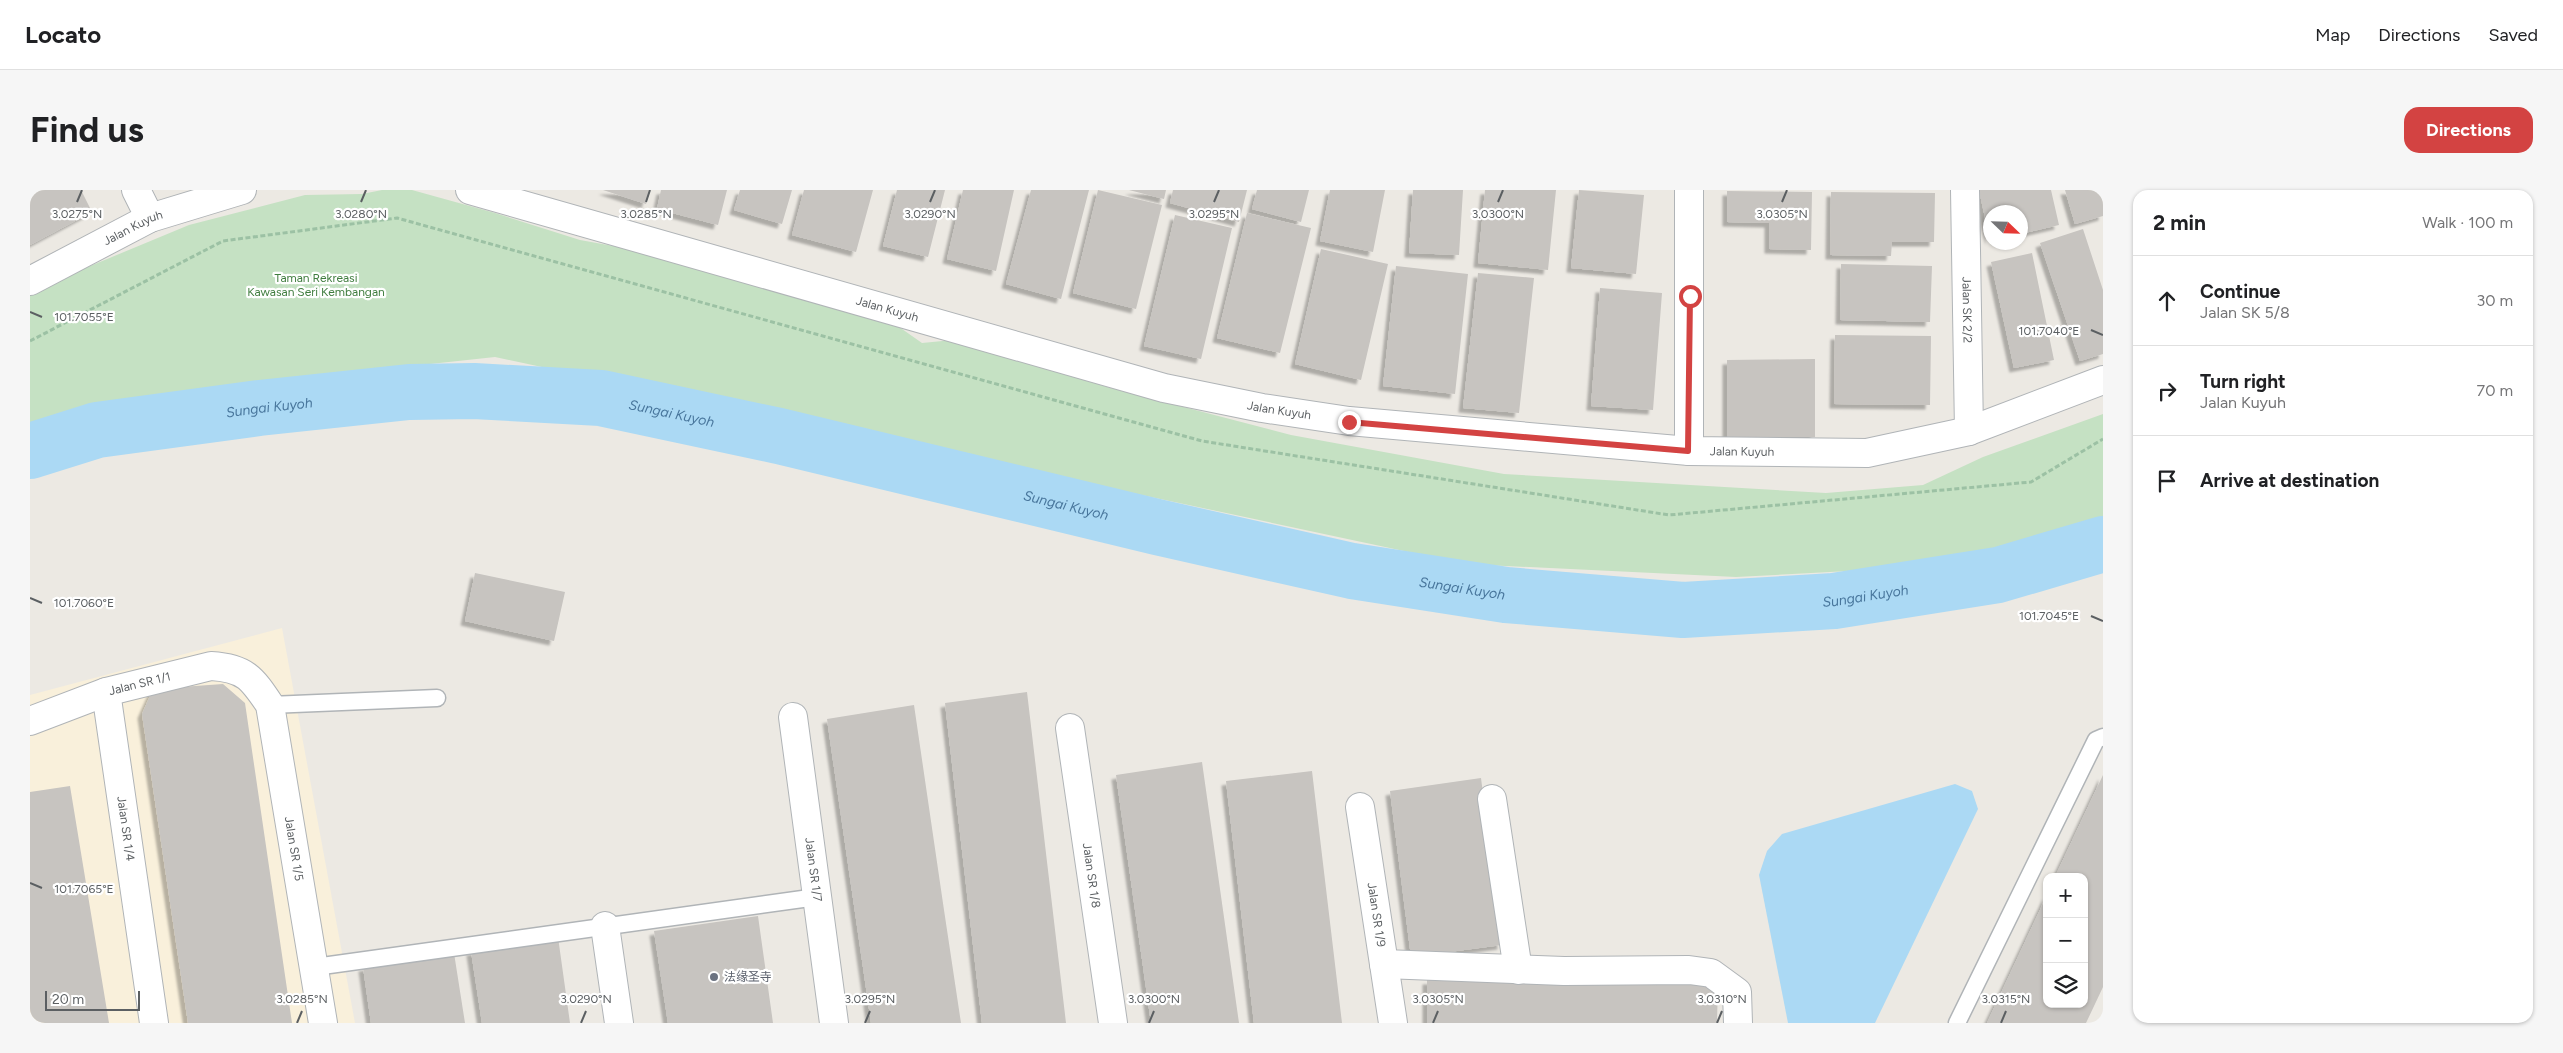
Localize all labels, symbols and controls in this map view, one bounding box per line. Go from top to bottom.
text: Locato [25,20,101,49]
text: Map [2315,24,2350,46]
text: Directions [2378,24,2460,46]
text: Saved [2488,24,2538,46]
button: Directions [2404,107,2533,153]
text: Find us [30,109,144,151]
north arrow [1983,205,2028,250]
text: 3.0275°N [52,207,102,221]
text: 3.0280°N [335,207,387,221]
text: 3.0285°N [620,207,672,221]
text: 3.0290°N [904,207,956,221]
text: 3.0295°N [1189,207,1239,221]
text: 3.0300°N [1472,207,1524,221]
text: 3.0305°N [1756,207,1808,221]
street label: Jalan Kuyuh [101,208,164,248]
text: 2 min [2153,210,2206,235]
text: Walk · 100 m [2422,213,2513,232]
park label: Taman Rekreasi Kawasan Seri Kembangan [247,271,385,299]
street label: Jalan SK 2/2 [1959,277,1975,343]
text: Continue [2200,280,2280,303]
route start [1679,285,1702,308]
icon: ahead [2153,287,2181,315]
text: 30 m [2476,291,2513,310]
street label: Jalan Kuyuh [854,293,921,325]
text: Jalan SK 5/8 [2200,303,2290,322]
text: 101.7055°E [54,310,114,324]
text: 101.7040°E [2019,324,2079,338]
text: Turn right [2200,370,2286,393]
icon: right [2153,377,2181,405]
text: 70 m [2477,381,2513,400]
text: Jalan Kuyuh [2200,393,2286,412]
water label: Sungai Kuyoh [225,394,314,421]
water label: Sungai Kuyoh [627,396,716,431]
street label: Jalan Kuyuh [1246,398,1312,422]
route end [1338,411,1361,434]
street label: Jalan Kuyuh [1710,444,1775,459]
icon: arrive [2153,467,2181,495]
text: Arrive at destination [2200,469,2379,492]
water label: Sungai Kuyoh [1022,487,1110,524]
water label: Sungai Kuyoh [1418,573,1507,603]
water label: Sungai Kuyoh [1822,581,1910,610]
text: 101.7060°E [54,596,114,610]
text: 101.7045°E [2019,609,2079,623]
street label: Jalan SR 1/1 [107,669,172,698]
street label: Jalan SR 1/4 [114,795,138,863]
street label: Jalan SR 1/5 [282,815,306,882]
street label: Jalan SR 1/7 [802,837,825,903]
street label: Jalan SR 1/8 [1080,842,1103,909]
map controls [2043,873,2088,1008]
button: + [2043,873,2088,918]
text: 101.7065°E [54,882,114,896]
street label: Jalan SR 1/9 [1365,882,1388,948]
button: − [2043,918,2088,963]
button: layers [2043,963,2088,1008]
place label: 法缘圣寺 [724,970,772,984]
marker: 法缘圣寺 [708,971,720,983]
scale bar [45,988,140,1011]
text: 20 m [52,991,84,1008]
text: 3.0285°N [276,992,328,1006]
text: 3.0290°N [560,992,612,1006]
text: 3.0295°N [845,992,895,1006]
text: 3.0300°N [1128,992,1180,1006]
text: 3.0305°N [1412,992,1464,1006]
text: 3.0310°N [1697,992,1747,1006]
text: 3.0315°N [1982,992,2030,1006]

